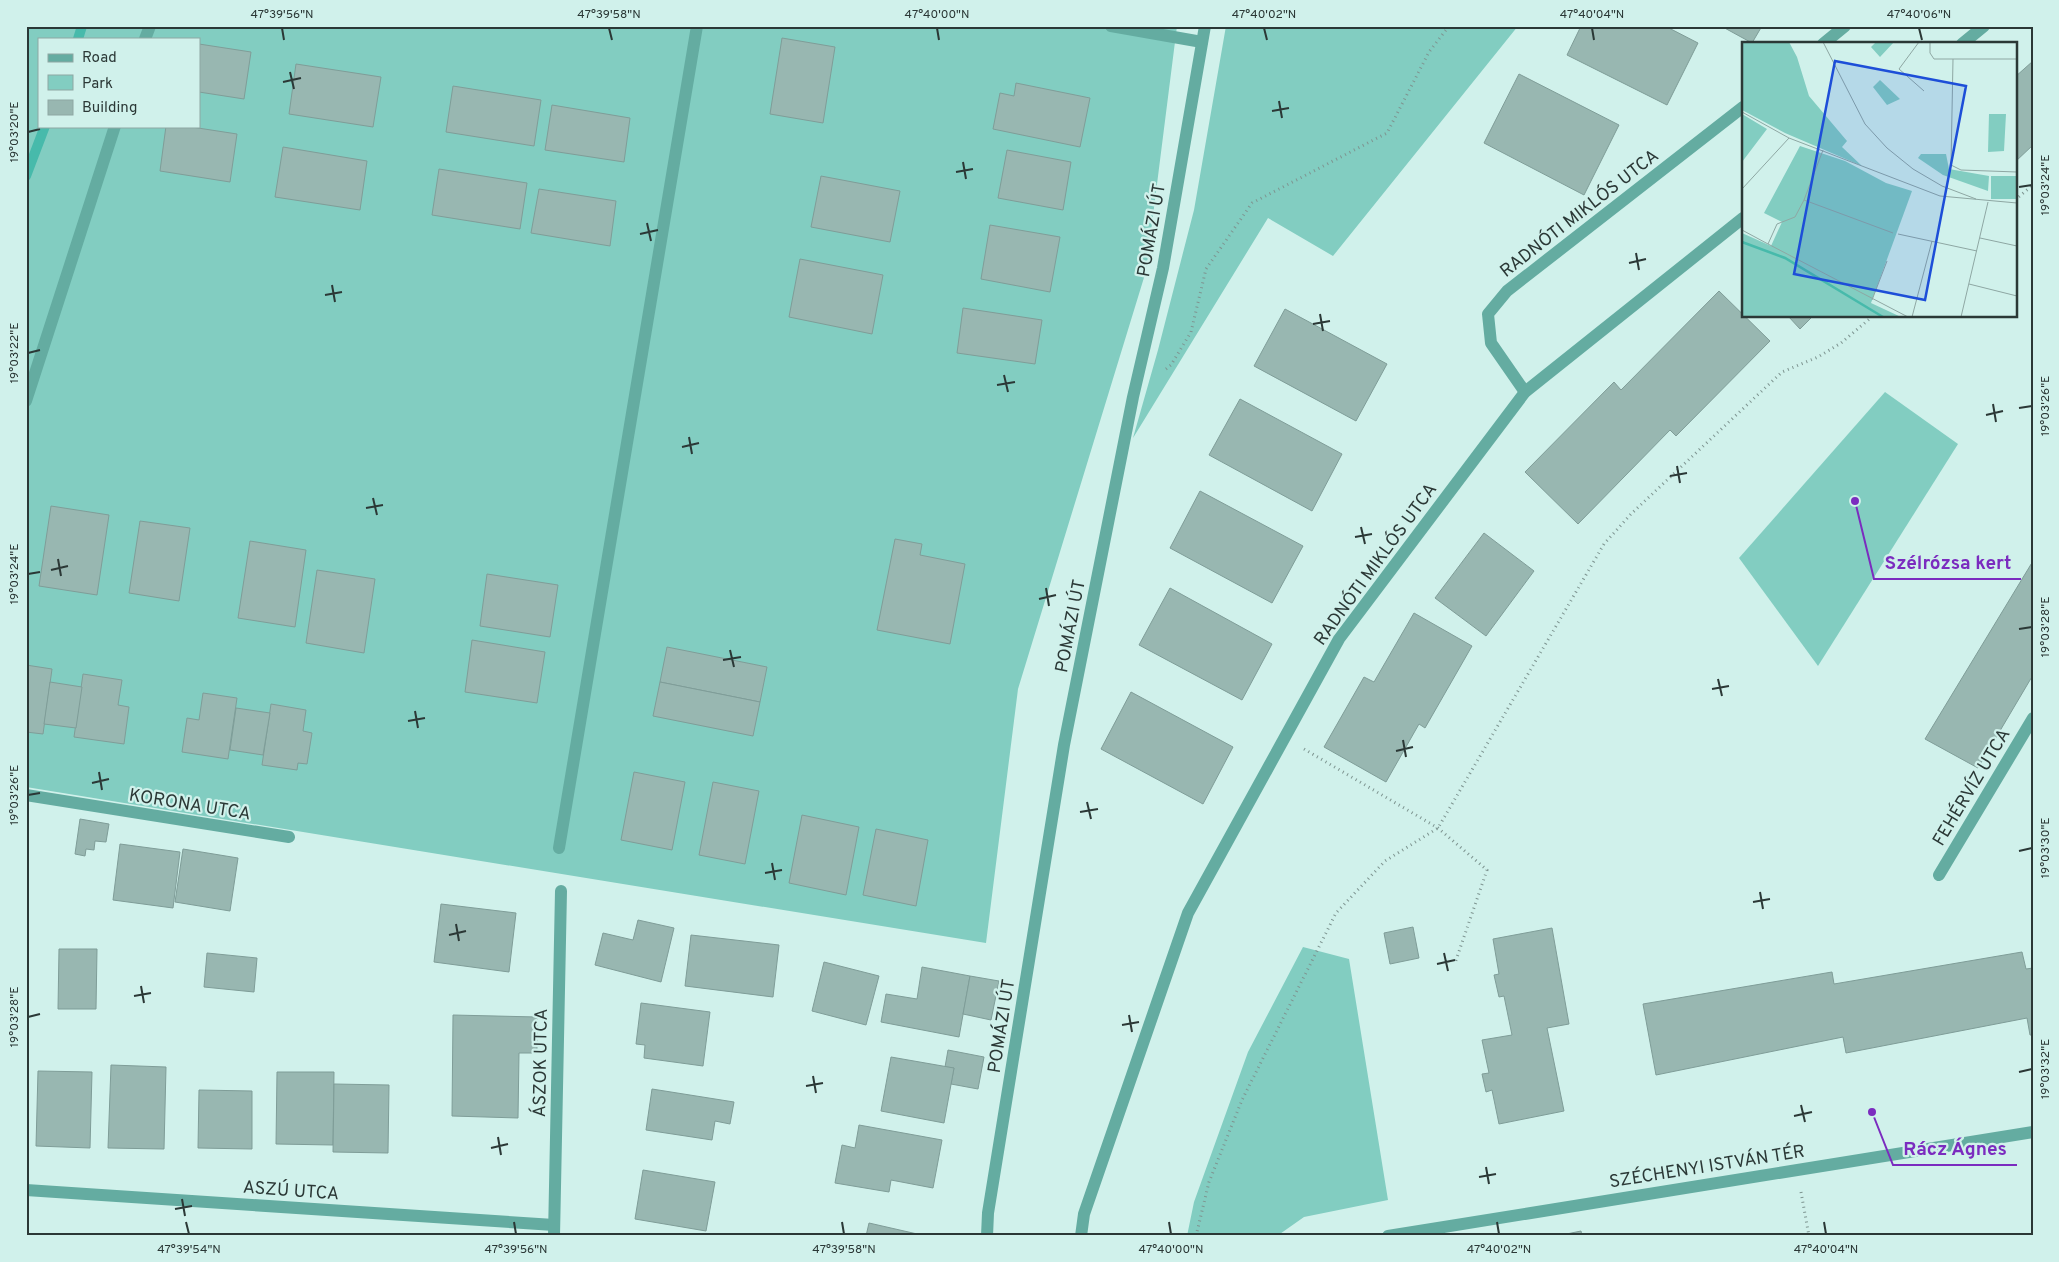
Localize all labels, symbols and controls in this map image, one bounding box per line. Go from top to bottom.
text: 47°39'56"N [250,7,314,23]
text: 47°39'58"N [577,7,641,23]
text: 47°40'00"N [905,7,969,23]
text: 47°40'02"N [1232,7,1296,23]
text: 47°40'04"N [1560,7,1624,23]
text: 47°40'06"N [1887,7,1951,23]
legend [38,38,200,128]
inset map [1742,42,2016,318]
text: Road [82,49,117,68]
text: Park [82,75,113,94]
text: Building [82,99,137,118]
text: 19°03'20"E [7,101,23,163]
street label: RADNÓTI MIKLÓS UTCA [1495,143,1664,283]
text: 19°03'24"E [2038,155,2054,215]
street label: POMÁZI ÚT [1131,181,1172,279]
text: 19°03'22"E [7,323,23,383]
text: 19°03'26"E [2038,376,2054,436]
street label: RADNÓTI MIKLÓS UTCA [1308,478,1443,651]
text: 19°03'24"E [7,544,23,604]
callout: Szélrózsa kert [1874,545,2021,579]
text: Szélrózsa kert [1884,552,2012,576]
street label: POMÁZI ÚT [1049,577,1092,675]
text: 19°03'28"E [2038,597,2054,657]
street label: FEHÉRVÍZ UTCA [1926,724,2016,851]
text: 19°03'26"E [7,765,23,825]
street label: KORONA UTCA [127,784,252,826]
text: 19°03'30"E [2038,818,2054,878]
street label: POMÁZI ÚT [982,977,1021,1075]
text: 19°03'28"E [7,987,23,1047]
street label: ÁSZOK UTCA [527,1008,554,1118]
text: 19°03'32"E [2038,1039,2054,1099]
callout: Rácz Ágnes [1893,1131,2017,1165]
text: Rácz Ágnes [1903,1137,2007,1162]
street label: SZÉCHENYI ISTVÁN TÉR [1608,1139,1807,1194]
street label: ASZÚ UTCA [242,1175,340,1206]
text: 47°39'54"N [157,1242,221,1258]
text: 47°39'56"N [484,1242,548,1258]
text: 47°39'58"N [812,1242,876,1258]
text: 47°40'00"N [1139,1242,1203,1258]
text: 47°40'02"N [1467,1242,1531,1258]
text: 47°40'04"N [1794,1242,1858,1258]

